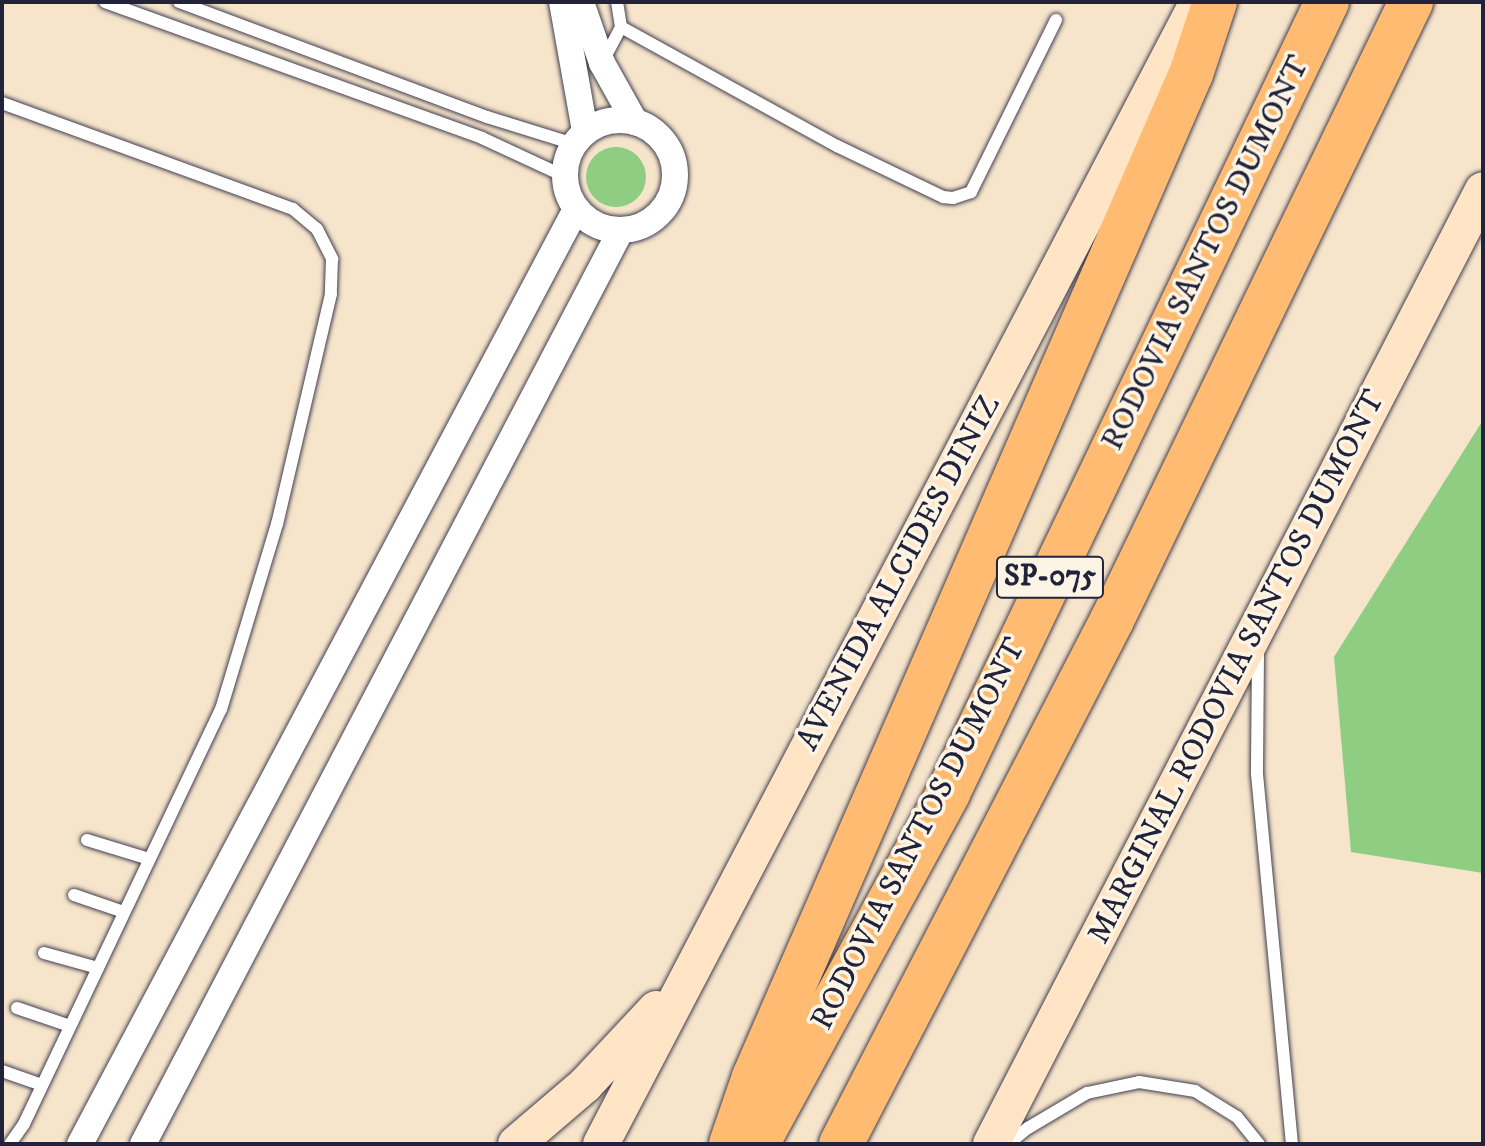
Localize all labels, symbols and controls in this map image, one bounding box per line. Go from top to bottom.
street label: RODOVIA SANTOS DUMONT [1094,49,1318,457]
street label: MARGINAL RODOVIA SANTOS DUMONT [1080,384,1394,950]
street label: AVENIDA ALCIDES DINIZ [789,389,1009,757]
road number: SP-075 [994,551,1106,603]
street label: RODOVIA SANTOS DUMONT [803,632,1035,1036]

